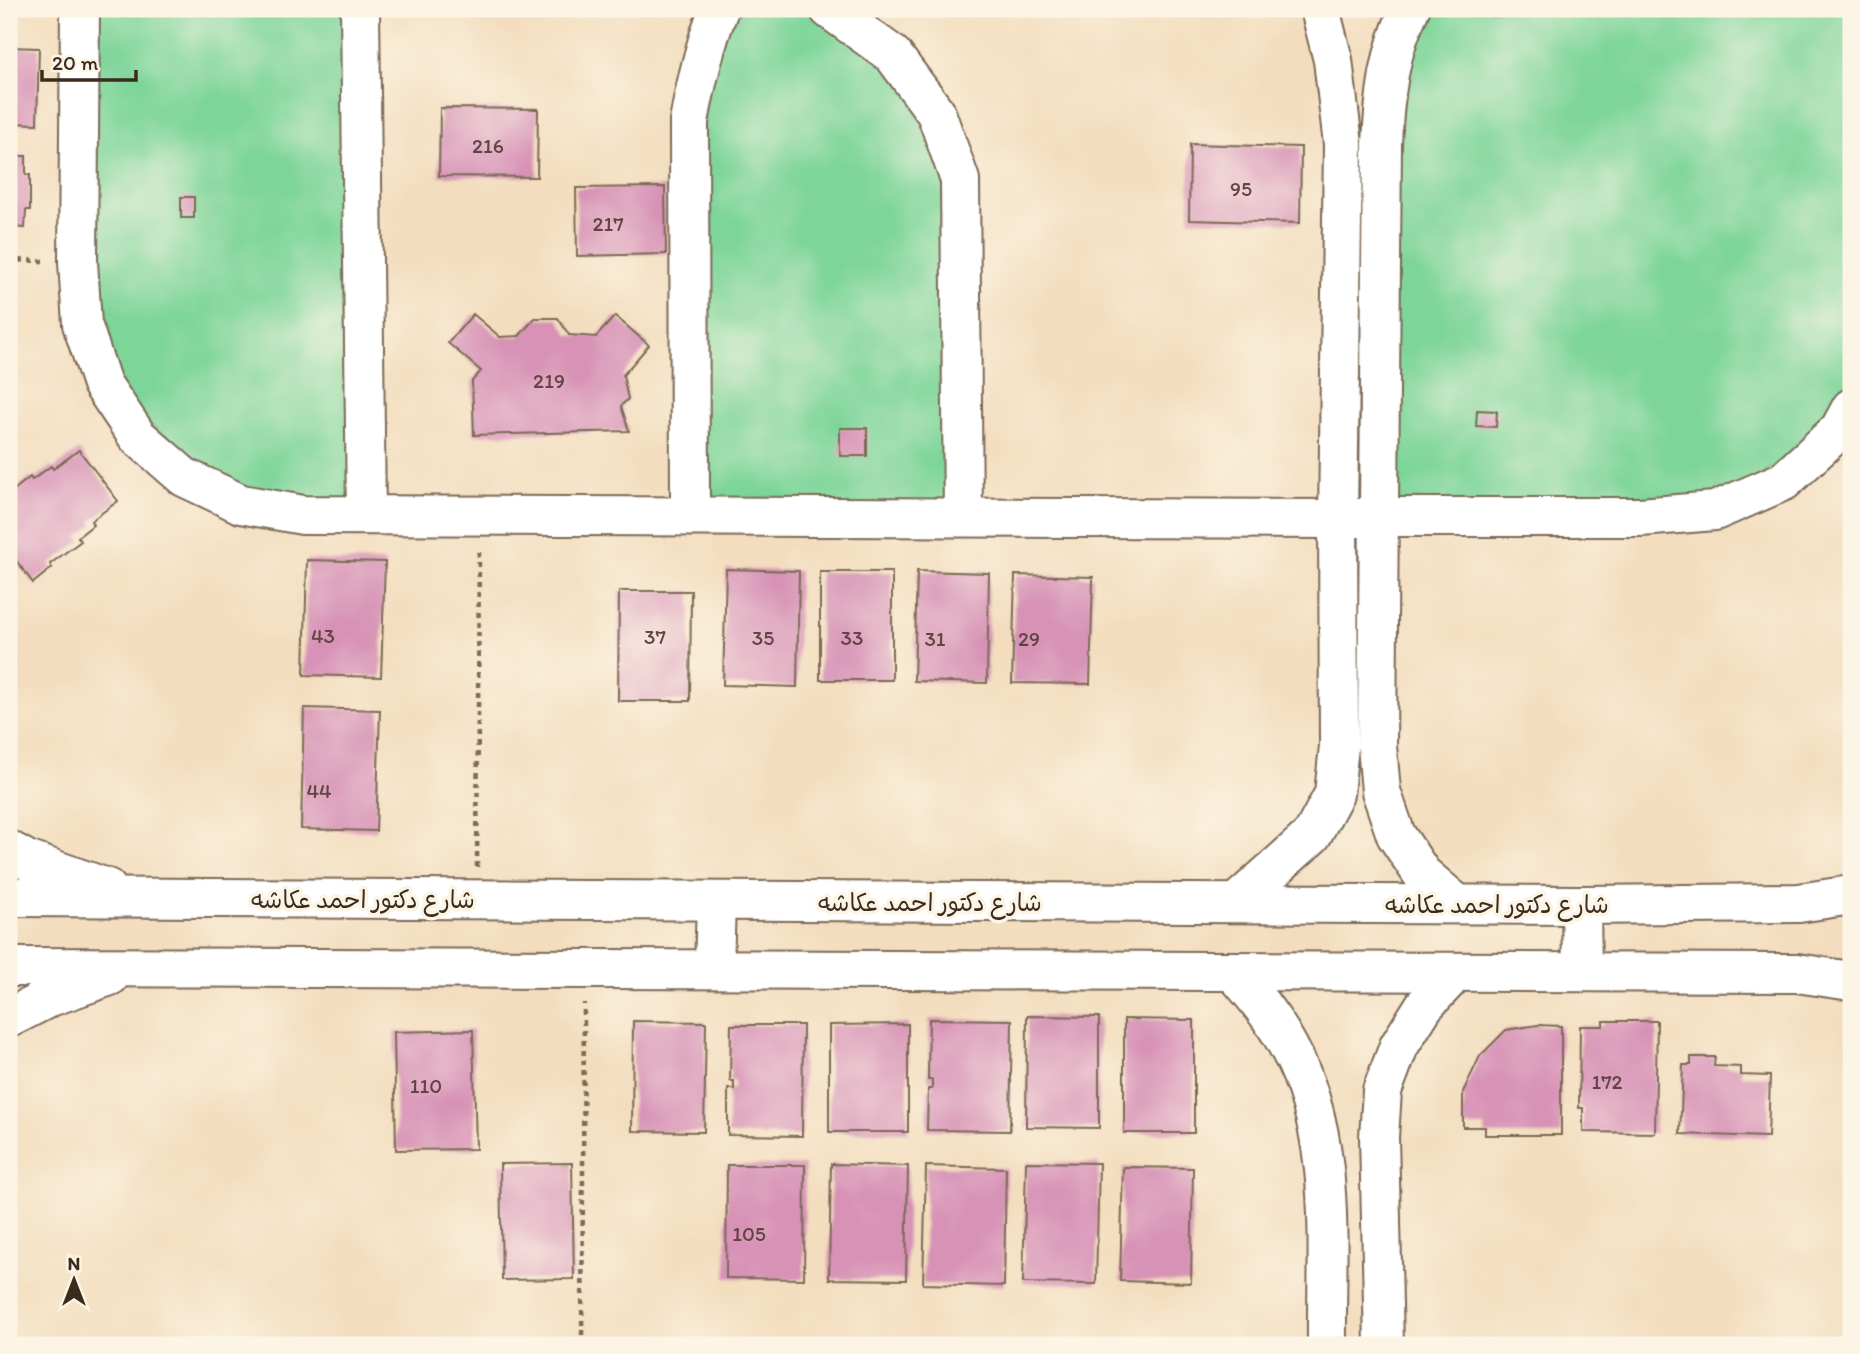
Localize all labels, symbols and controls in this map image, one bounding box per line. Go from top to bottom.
scale bar [42,38,136,82]
text: 20 m [52,50,99,75]
house number: 216 [472,133,504,158]
house number: 95 [1230,176,1252,201]
house number: 217 [592,211,624,236]
house number: 219 [533,368,565,393]
house number: 43 [311,623,335,648]
house number: 37 [644,624,666,649]
house number: 35 [752,625,774,650]
house number: 33 [841,625,863,650]
house number: 31 [924,626,946,651]
house number: 29 [1018,626,1040,651]
house number: 44 [306,778,332,803]
street label: شارع دكتور احمد عكاشه [251,885,475,917]
street label: شارع دكتور احمد عكاشه [818,888,1042,920]
street label: شارع دكتور احمد عكاشه [1385,890,1609,922]
house number: 172 [1591,1069,1623,1094]
house number: 110 [410,1073,442,1098]
house number: 105 [732,1221,766,1246]
north arrow [38,1246,108,1316]
text: N [68,1252,80,1275]

